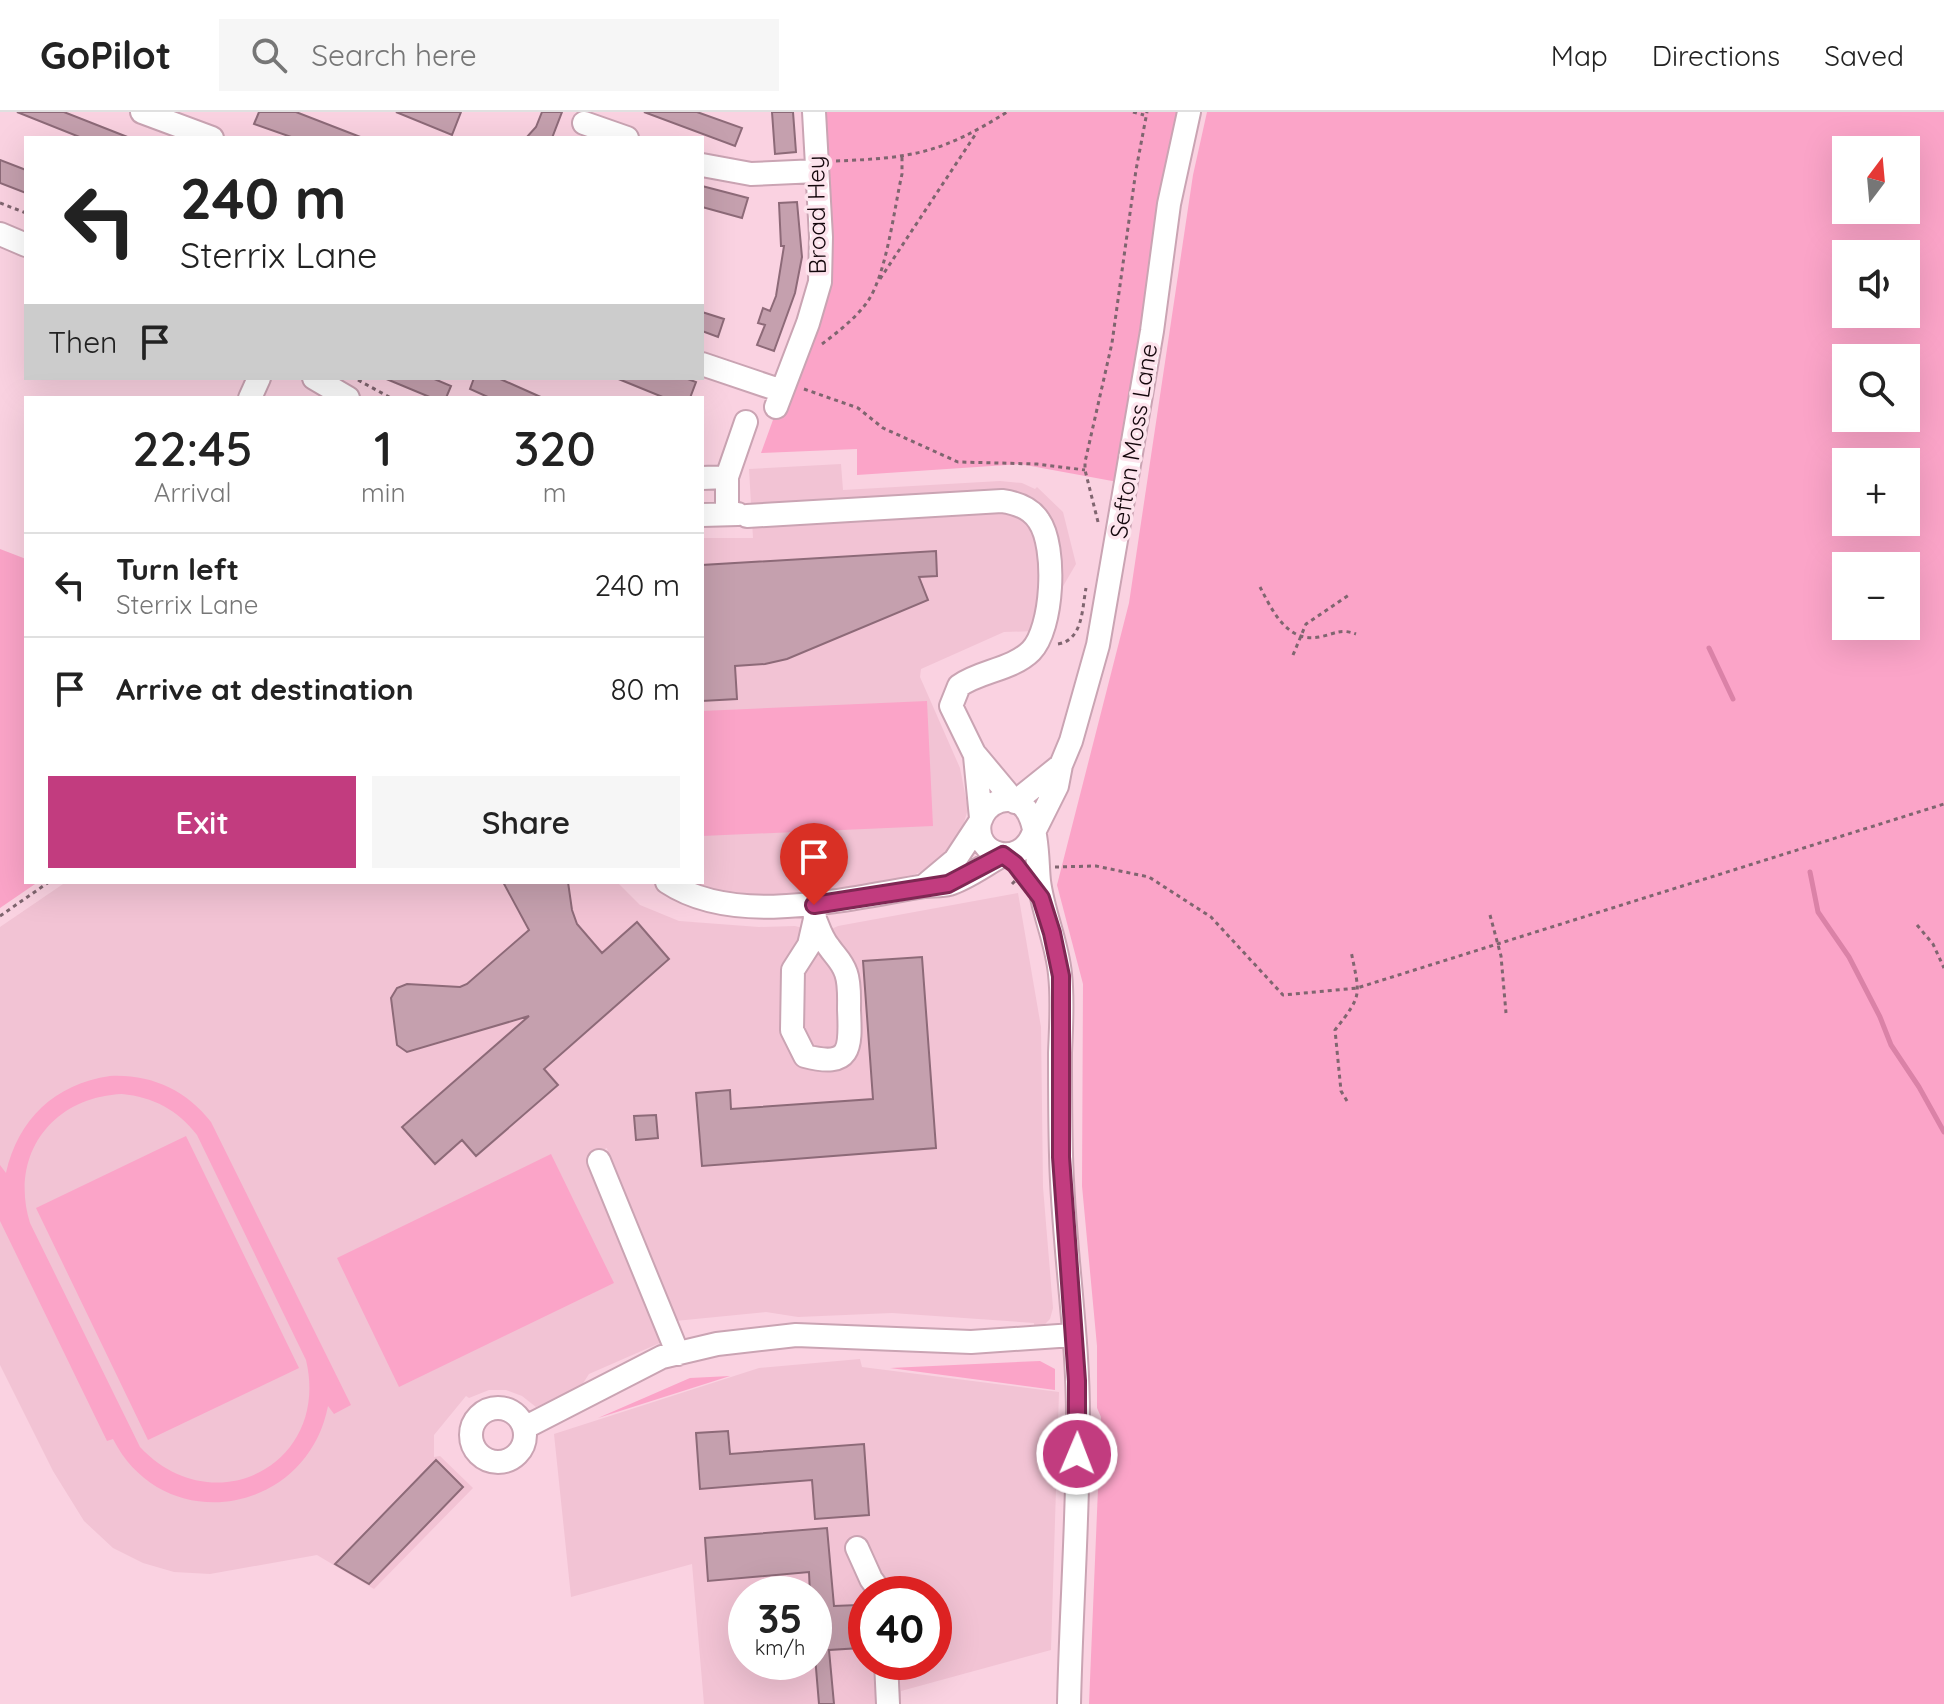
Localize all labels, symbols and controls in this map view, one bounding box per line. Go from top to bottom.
search box [219,19,779,91]
text: GoPilot [40,31,171,79]
icon: search [247,33,291,77]
text: Search here [311,36,477,74]
text: Map [1551,38,1608,73]
text: Directions [1652,38,1780,73]
text: Saved [1824,38,1904,73]
north arrow [1832,136,1920,224]
map controls [1832,136,1920,640]
street label: Broad Hey [800,155,832,275]
text: 240 m [180,163,347,233]
icon: left [48,168,152,272]
text: Sterrix Lane [180,232,377,277]
button: sound [1832,240,1920,328]
icon: arrive [133,320,177,364]
text: Then [48,323,117,361]
street label: Sefton Moss Lane [1103,341,1163,540]
button: search [1832,344,1920,432]
text: 22:45 [132,418,253,478]
text: 1 [374,418,392,478]
text: 320 [514,418,596,478]
button: + [1832,448,1920,536]
text: Arrival [154,476,231,509]
text: min [361,476,405,509]
text: m [543,476,567,509]
text: Turn left [116,550,239,588]
button: − [1832,552,1920,640]
icon: left [48,563,92,607]
text: 240 m [595,566,680,604]
text: Sterrix Lane [116,588,259,621]
icon: arrive [48,667,92,711]
text: Arrive at destination [116,670,414,708]
text: 80 m [610,670,680,708]
button: Exit [48,776,356,868]
button: Share [372,776,680,868]
pin [780,823,848,905]
icon: arrive [792,835,836,879]
position arrow [1035,1412,1119,1496]
speed limit sign: 40 [848,1576,952,1680]
text: 35 [758,1593,802,1643]
text: km/h [755,1635,805,1660]

